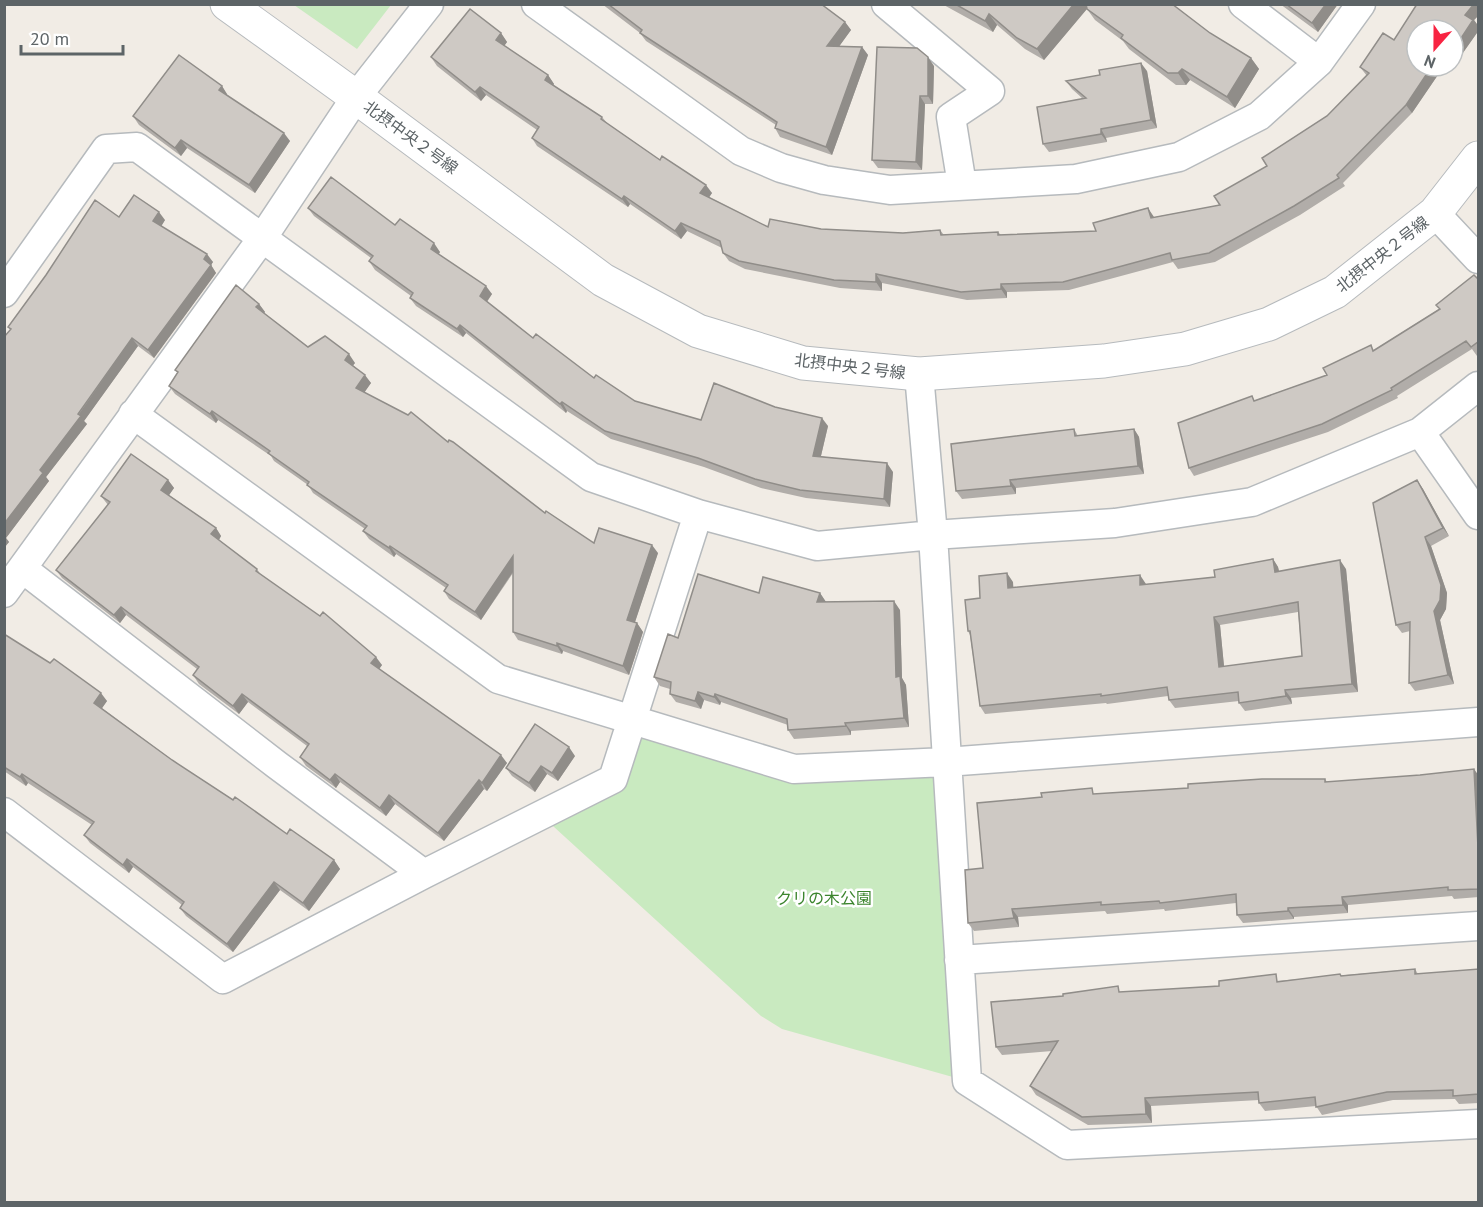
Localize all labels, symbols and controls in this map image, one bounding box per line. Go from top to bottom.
scale bar [21,18,123,56]
north arrow [1405,18,1465,78]
text: 20 m [30,27,69,50]
text: N [1421,51,1438,73]
street label: 北摂中央２号線 [360,96,462,178]
street label: 北摂中央２号線 [1332,212,1432,296]
street label: 北摂中央２号線 [793,349,907,383]
park label: クリの木公園 [776,888,872,908]

